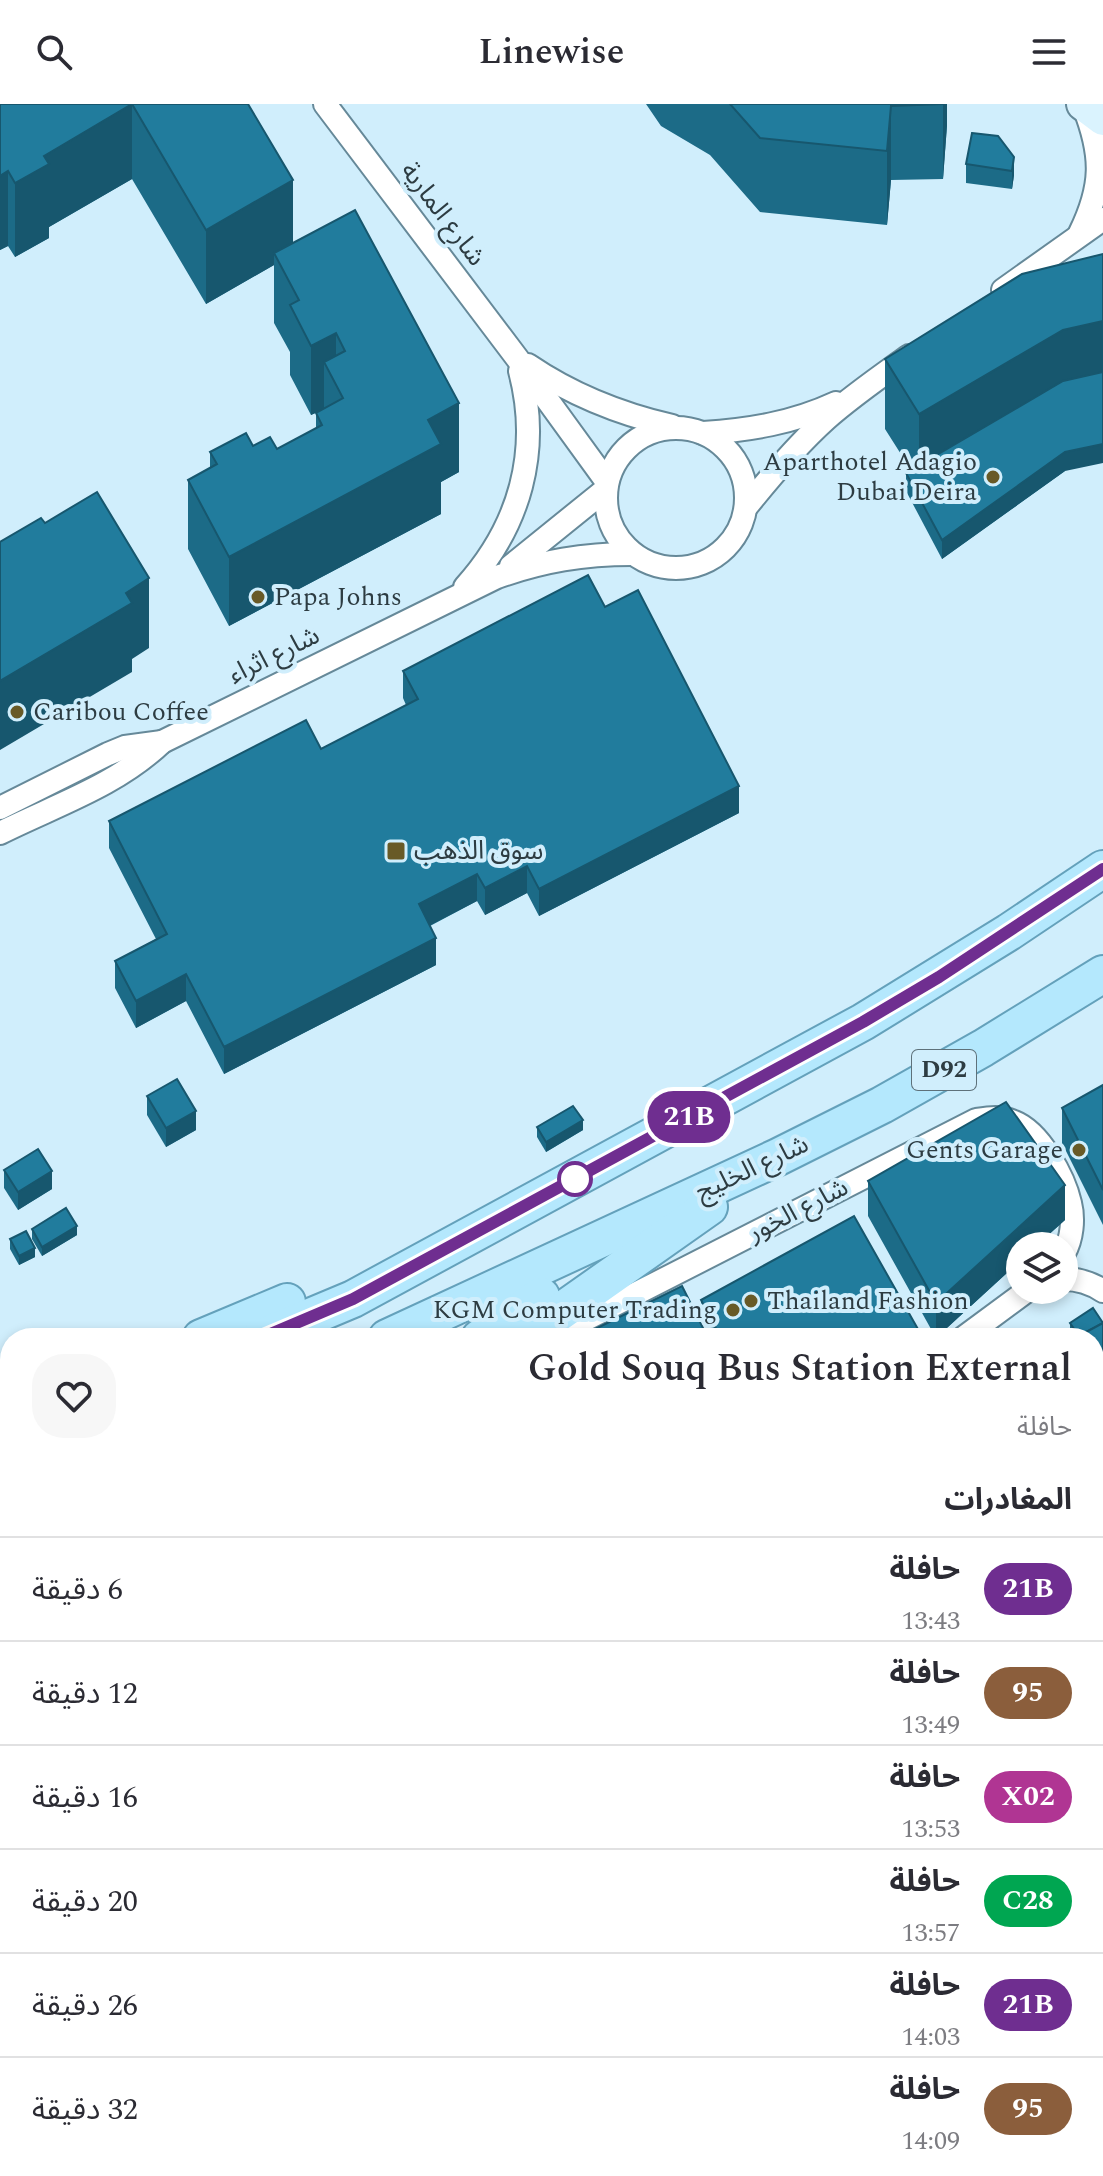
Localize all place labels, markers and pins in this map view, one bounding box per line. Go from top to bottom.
place label: Aparthotel Adagio Dubai Deira [763,442,977,512]
marker: Aparthotel Adagio Dubai Deira [984,468,1002,486]
place label: Papa Johns [274,577,402,617]
marker: Papa Johns [249,588,267,606]
place label: Caribou Coffee [33,692,209,732]
marker: Caribou Coffee [8,703,26,721]
place label: سوق الذهب [414,831,543,871]
marker: سوق الذهب [385,840,407,862]
place label: Gents Garage [906,1130,1063,1170]
marker: Gents Garage [1070,1141,1088,1159]
unlabelled marker [558,1162,592,1196]
place label: Thailand Fashion [767,1281,969,1321]
place label: KGM Computer Trading [433,1290,717,1330]
marker: Thailand Fashion [742,1292,760,1310]
marker: KGM Computer Trading [724,1301,742,1319]

